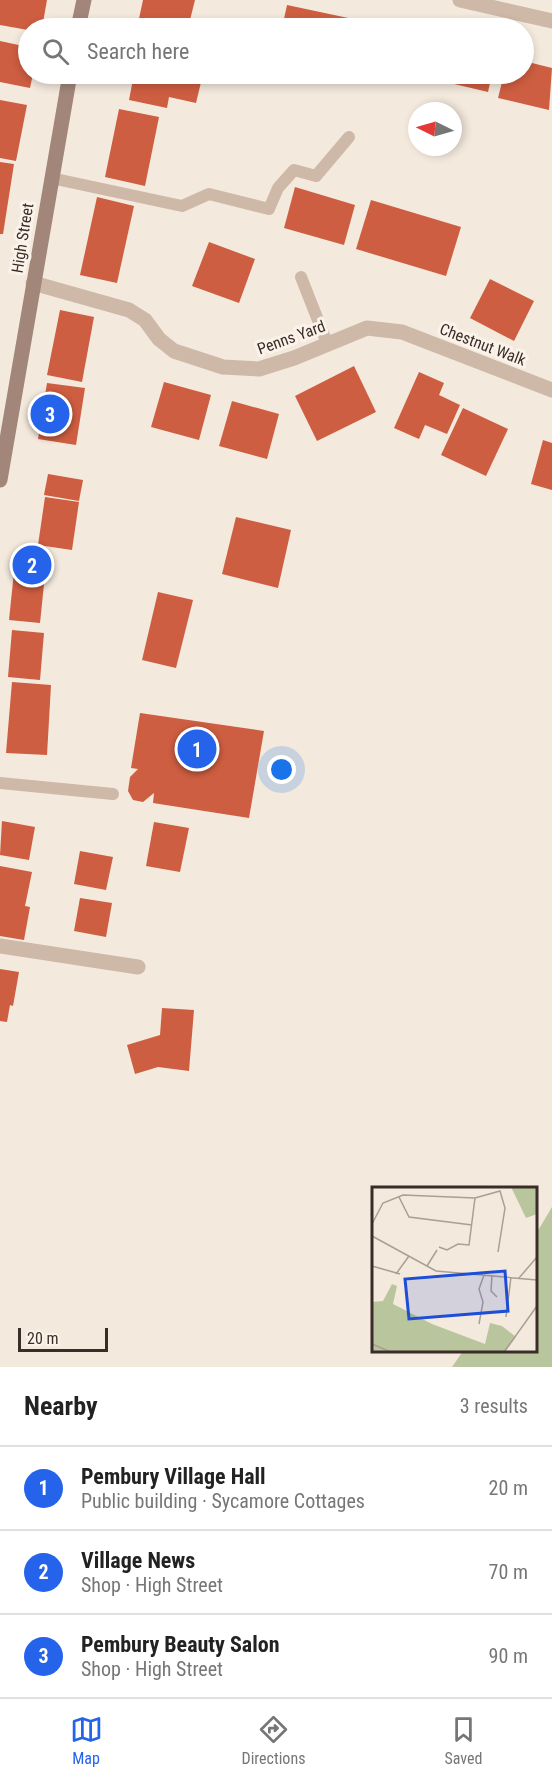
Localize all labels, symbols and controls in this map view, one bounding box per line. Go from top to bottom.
search box [18,18,534,84]
icon: search [39,35,72,68]
text: Search here [87,39,189,64]
north arrow [408,102,462,156]
street label: High Street [8,202,37,274]
street label: Penns Yard [255,316,328,359]
street label: Chestnut Walk [437,319,529,370]
pin: 3 [31,392,70,436]
pin: 2 [12,542,51,588]
pin: 1 [178,726,216,771]
your location [267,755,296,784]
inset map [372,1187,537,1352]
scale bar [18,1325,108,1352]
text: 20 m [27,1329,59,1348]
text: Nearby [24,1391,98,1421]
text: 3 results [460,1394,528,1418]
text: Pembury Village Hall [81,1464,266,1489]
text: 1 [38,1476,49,1500]
text: 20 m [489,1476,528,1500]
text: Public building · Sycamore Cottages [81,1489,365,1513]
text: Village News [81,1548,195,1573]
text: 2 [38,1560,49,1584]
text: 70 m [489,1560,528,1584]
text: Shop · High Street [81,1573,223,1597]
text: Pembury Beauty Salon [81,1632,279,1657]
text: 3 [38,1644,49,1668]
text: 90 m [489,1644,528,1668]
text: Shop · High Street [81,1657,223,1681]
tab: Map [70,1713,103,1768]
tab: Directions [242,1713,305,1768]
tab: Saved [444,1713,482,1768]

